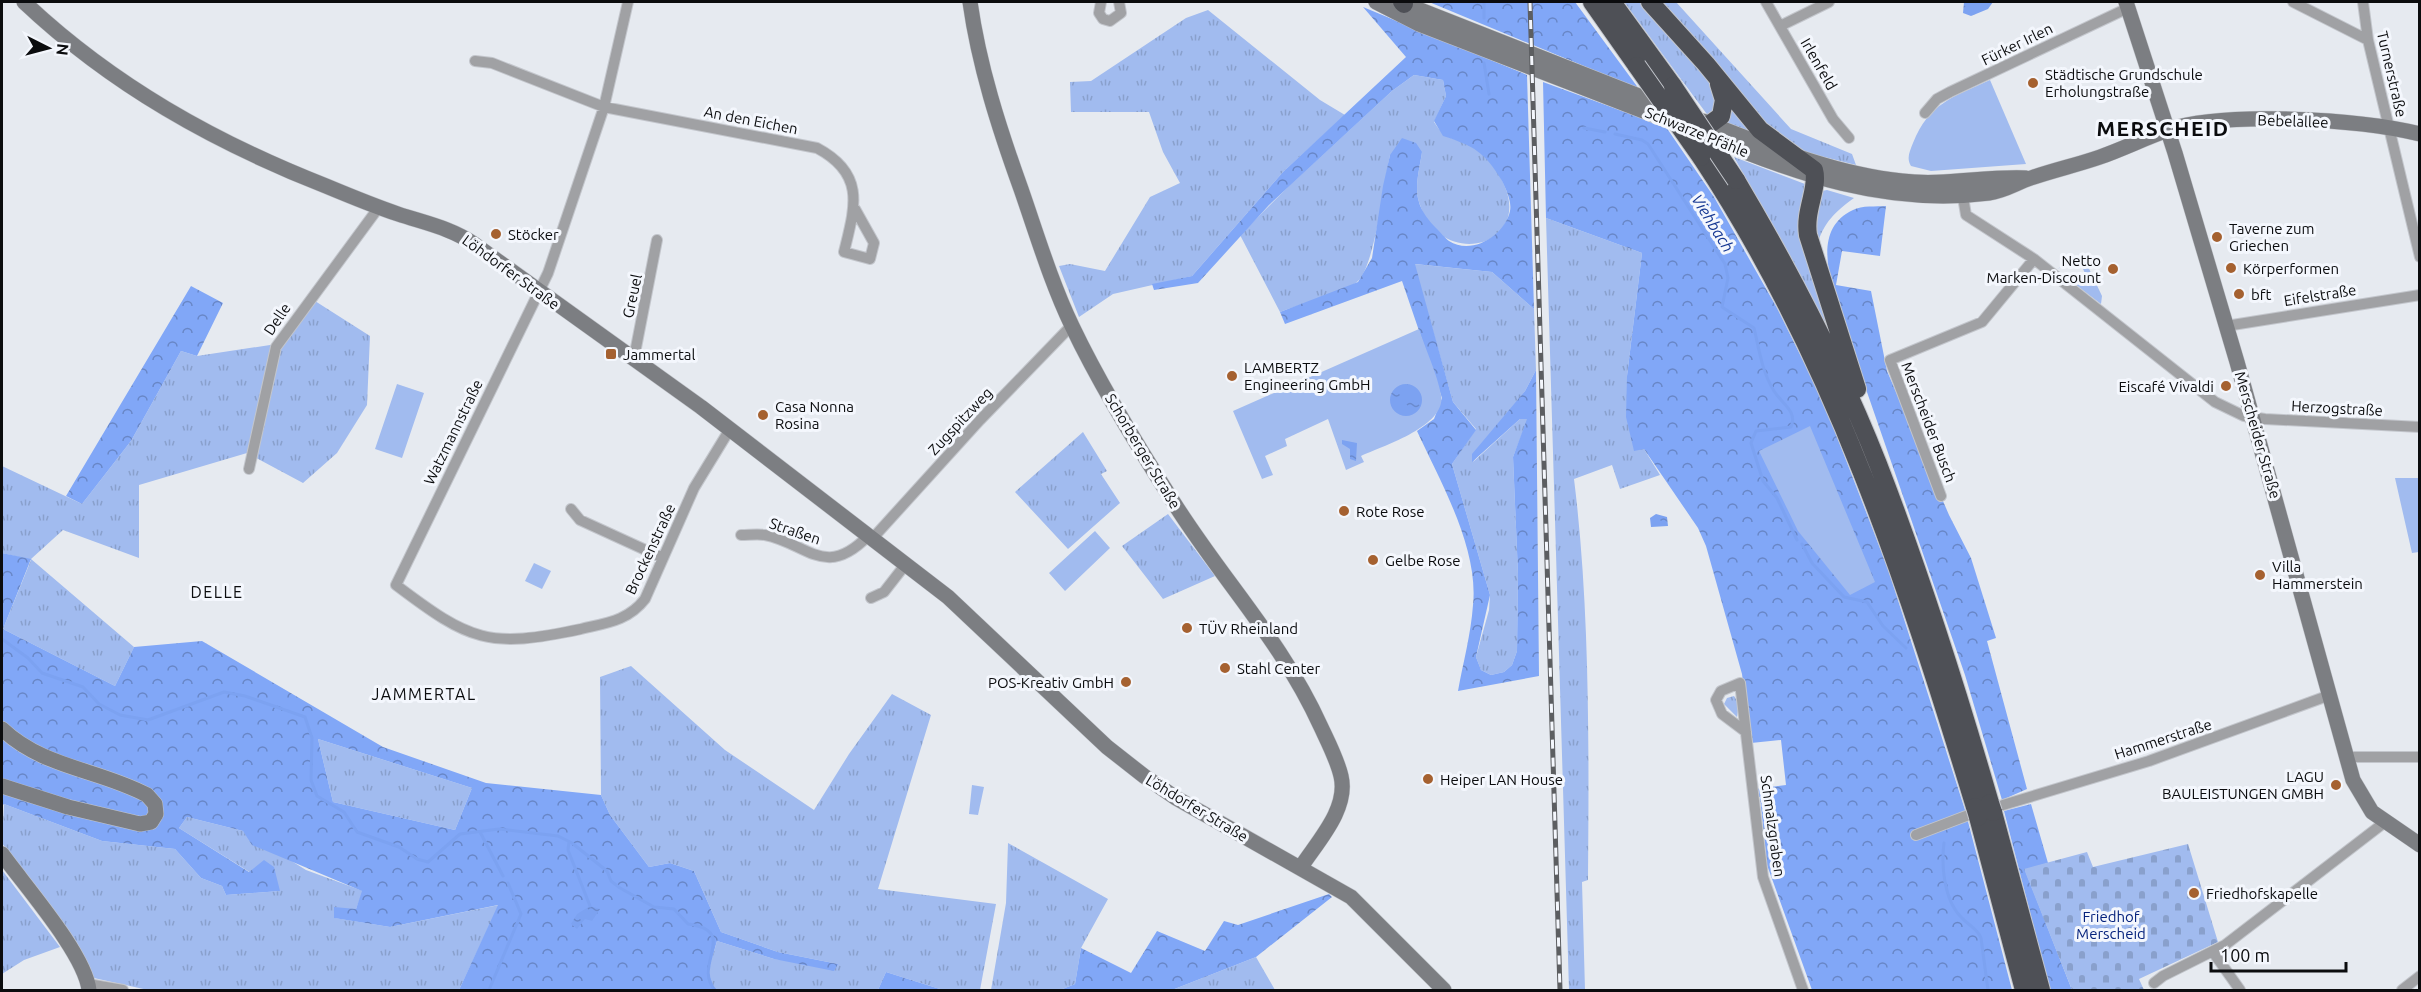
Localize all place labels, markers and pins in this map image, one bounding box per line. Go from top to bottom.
place label: Städtische Grundschule Erholungstraße [2045,66,2203,100]
marker: Städtische Grundschule Erholungstraße [2026,76,2040,90]
place label: Taverne zum Griechen [2229,220,2314,254]
place label: Stöcker [508,226,559,243]
marker: Stöcker [489,227,503,241]
marker: Taverne zum Griechen [2210,230,2224,244]
place label: Netto Marken-Discount [1987,252,2101,286]
place label: Körperformen [2243,260,2339,277]
marker: Körperformen [2224,261,2238,275]
marker: Netto Marken-Discount [2106,262,2120,276]
place label: bft [2251,286,2271,303]
marker: bft [2232,287,2246,301]
place label: Jammertal [623,346,696,363]
marker: Jammertal [604,347,618,361]
place label: LAMBERTZ Engineering GmbH [1244,359,1370,393]
marker: LAMBERTZ Engineering GmbH [1225,369,1239,383]
place label: Eiscafé Vivaldi [2118,378,2214,395]
marker: Eiscafé Vivaldi [2219,379,2233,393]
place label: Casa Nonna Rosina [775,398,854,432]
marker: Casa Nonna Rosina [756,408,770,422]
place label: Rote Rose [1356,503,1425,520]
marker: Rote Rose [1337,504,1351,518]
place label: Gelbe Rose [1385,552,1461,569]
marker: Gelbe Rose [1366,553,1380,567]
place label: Villa Hammerstein [2272,558,2363,592]
marker: Villa Hammerstein [2253,568,2267,582]
place label: TÜV Rheinland [1199,620,1298,637]
marker: TÜV Rheinland [1180,621,1194,635]
place label: Stahl Center [1237,660,1321,677]
marker: Stahl Center [1218,661,1232,675]
place label: POS-Kreativ GmbH [988,674,1114,691]
marker: POS-Kreativ GmbH [1119,675,1133,689]
place label: LAGU BAULEISTUNGEN GMBH [2162,768,2324,802]
place label: Heiper LAN House [1440,771,1563,788]
marker: Heiper LAN House [1421,772,1435,786]
marker: LAGU BAULEISTUNGEN GMBH [2329,778,2343,792]
place label: Friedhofskapelle [2206,885,2318,902]
marker: Friedhofskapelle [2187,886,2201,900]

